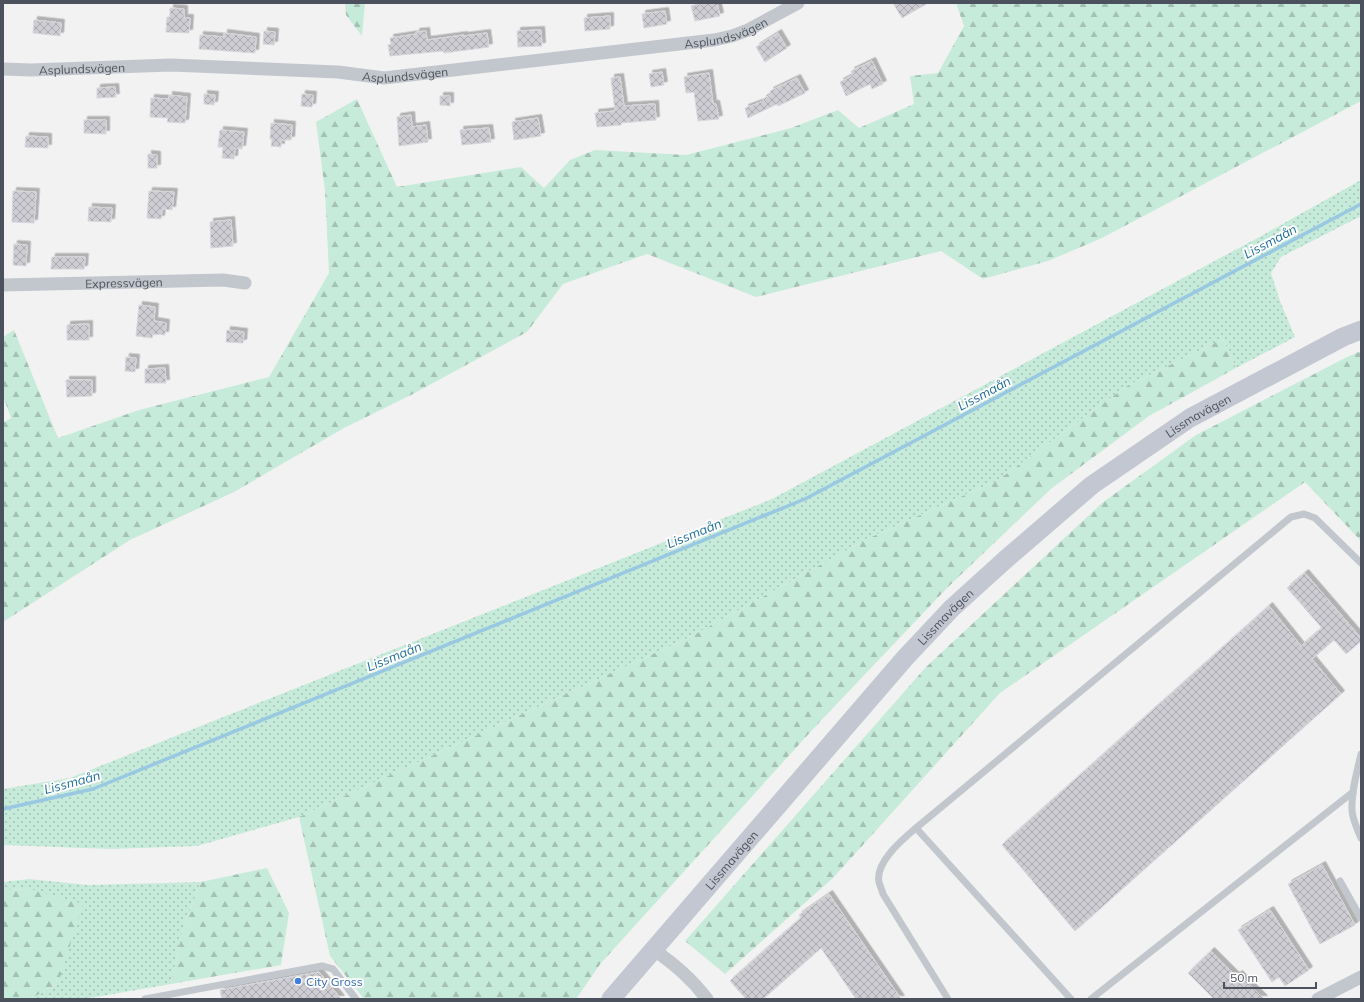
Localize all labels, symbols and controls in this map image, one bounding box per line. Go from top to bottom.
street label: Asplundsvägen [683,14,770,51]
street label: Asplundsvägen [39,59,125,77]
street label: Asplundsvägen [361,63,449,85]
water label: Lissmaån [1241,220,1299,262]
street label: Expressvägen [85,274,163,291]
water label: Lissmaån [955,372,1013,414]
street label: Lissmavägen [1162,390,1233,440]
water label: Lissmaån [664,515,724,551]
street label: Lissmavägen [914,585,976,648]
water label: Lissmaån [364,638,424,674]
water label: Lissmaån [42,767,102,797]
street label: Lissmavägen [702,827,761,892]
scale bar [1224,964,1316,990]
text: 50 m [1230,970,1258,985]
place label: City Gross [306,974,363,989]
marker: City Gross [293,976,303,986]

